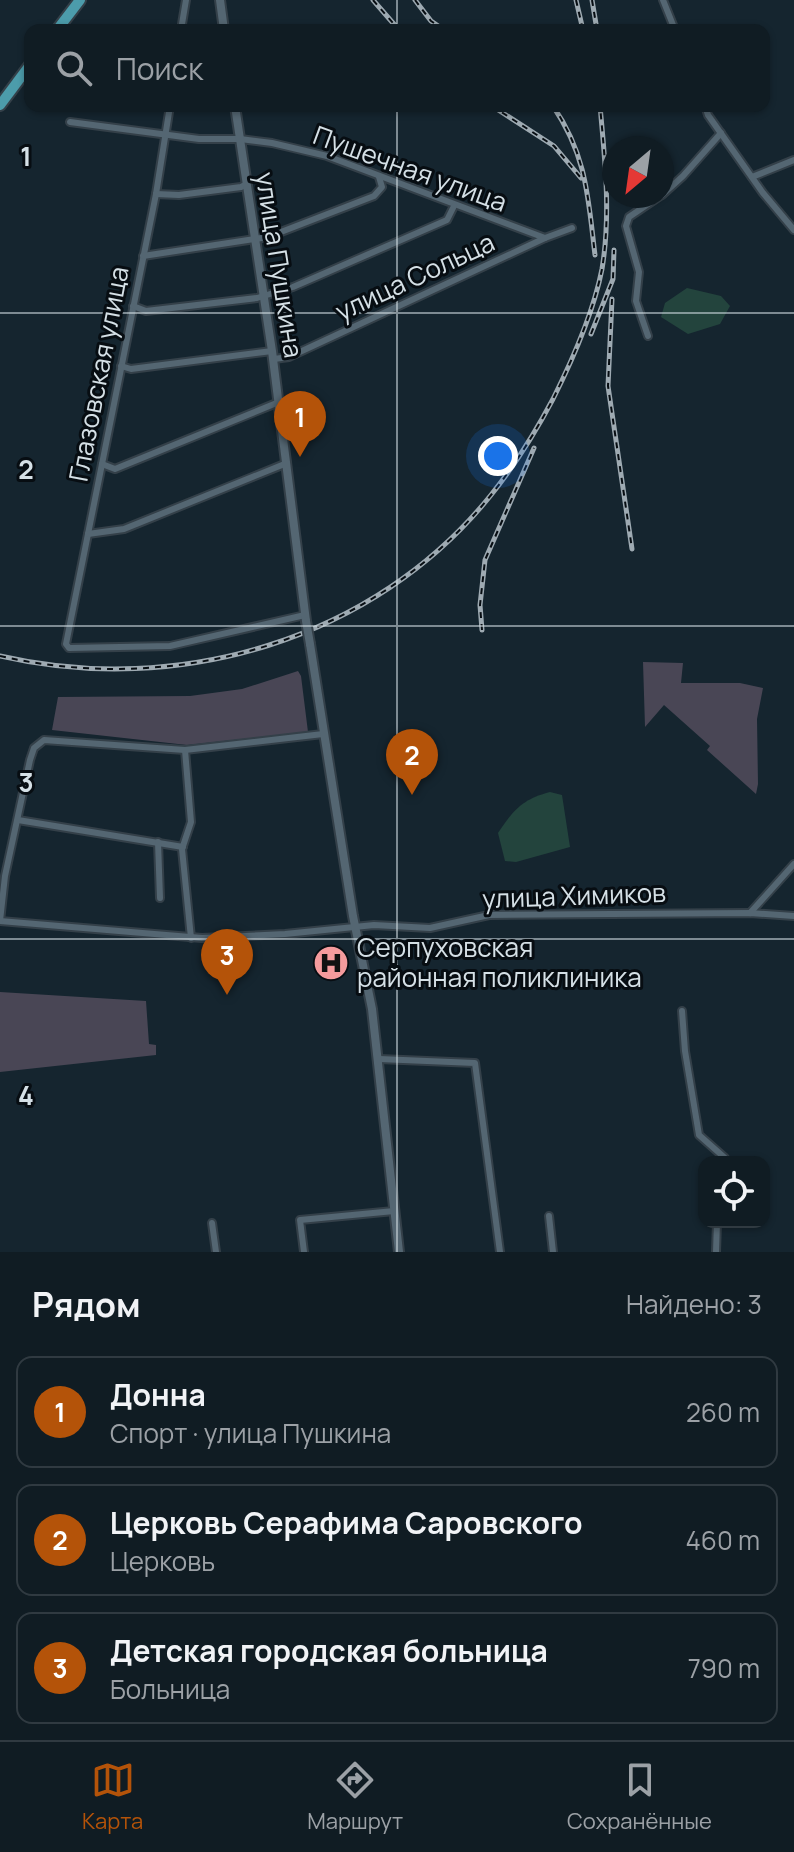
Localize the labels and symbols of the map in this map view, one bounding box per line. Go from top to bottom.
street label: Пушечная улица [309,116,512,220]
north arrow [602,136,674,208]
text: 1 [20,138,32,174]
street label: улица Пушкина [248,169,312,360]
street label: улица Сольца [329,224,500,329]
street label: Глазовская улица [60,263,137,484]
pin: 1 [274,391,326,457]
your location [478,436,518,476]
text: 2 [18,451,34,487]
pin: 2 [386,729,438,795]
text: 3 [18,764,34,800]
street label: улица Химиков [481,874,667,916]
pin: 3 [201,929,253,995]
place label: Серпуховская районная поликлиника [357,929,642,995]
hospital icon: Серпуховская районная поликлиника [312,944,350,982]
text: 4 [18,1077,34,1113]

